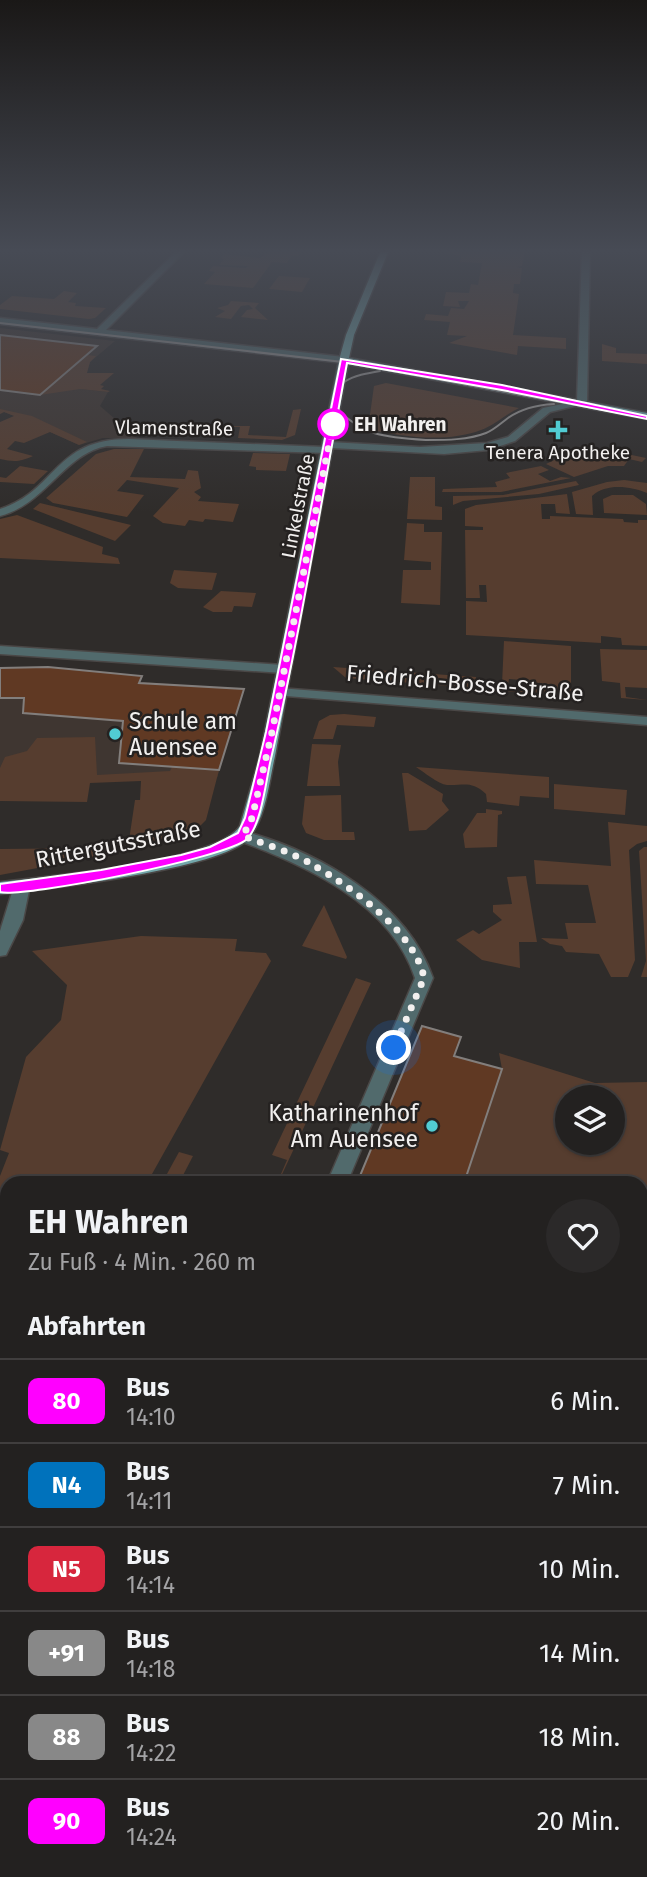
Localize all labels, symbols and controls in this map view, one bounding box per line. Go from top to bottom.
marker: EH Wahren [318,409,348,439]
place label: EH Wahren [354,413,447,436]
street label: Vlamenstraße [115,415,233,441]
marker: Tenera Apotheke [550,422,566,438]
place label: Tenera Apotheke [486,441,630,464]
street label: Linkelstraße [277,452,319,560]
street label: Friedrich-Bosse-Straße [345,659,585,707]
place label: Schule am Auensee [129,707,237,761]
marker: Schule am Auensee [107,726,123,742]
street label: Rittergutsstraße [33,814,203,874]
your location [376,1030,411,1065]
map controls [555,1085,625,1155]
button: layers [555,1085,625,1155]
place label: Katharinenhof Am Auensee [268,1099,420,1153]
marker: Katharinenhof Am Auensee [424,1118,440,1134]
button: heart [546,1199,620,1273]
text: EH Wahren [28,1202,189,1242]
text: Zu Fuß · 4 Min. · 260 m [28,1248,256,1276]
text: Abfahrten [28,1311,146,1342]
text: Bus [126,1372,169,1403]
text: 6 Min. [550,1386,620,1417]
text: 80 [53,1387,80,1415]
text: 14:10 [126,1403,176,1431]
text: Bus [126,1456,169,1487]
text: 7 Min. [553,1470,620,1501]
text: N4 [52,1471,81,1499]
text: 14:11 [126,1487,172,1515]
text: Bus [126,1540,169,1571]
text: 10 Min. [538,1554,620,1585]
text: N5 [52,1555,81,1583]
text: 14:14 [126,1571,175,1599]
text: Bus [126,1624,169,1655]
text: 14 Min. [539,1638,620,1669]
text: +91 [48,1639,85,1667]
text: 14:18 [126,1655,175,1683]
text: Bus [126,1708,169,1739]
text: 18 Min. [538,1722,620,1753]
text: 88 [53,1723,80,1751]
text: 14:22 [126,1739,177,1767]
text: Bus [126,1792,169,1823]
text: 20 Min. [537,1806,620,1837]
text: 90 [53,1807,80,1835]
text: 14:24 [126,1823,177,1851]

